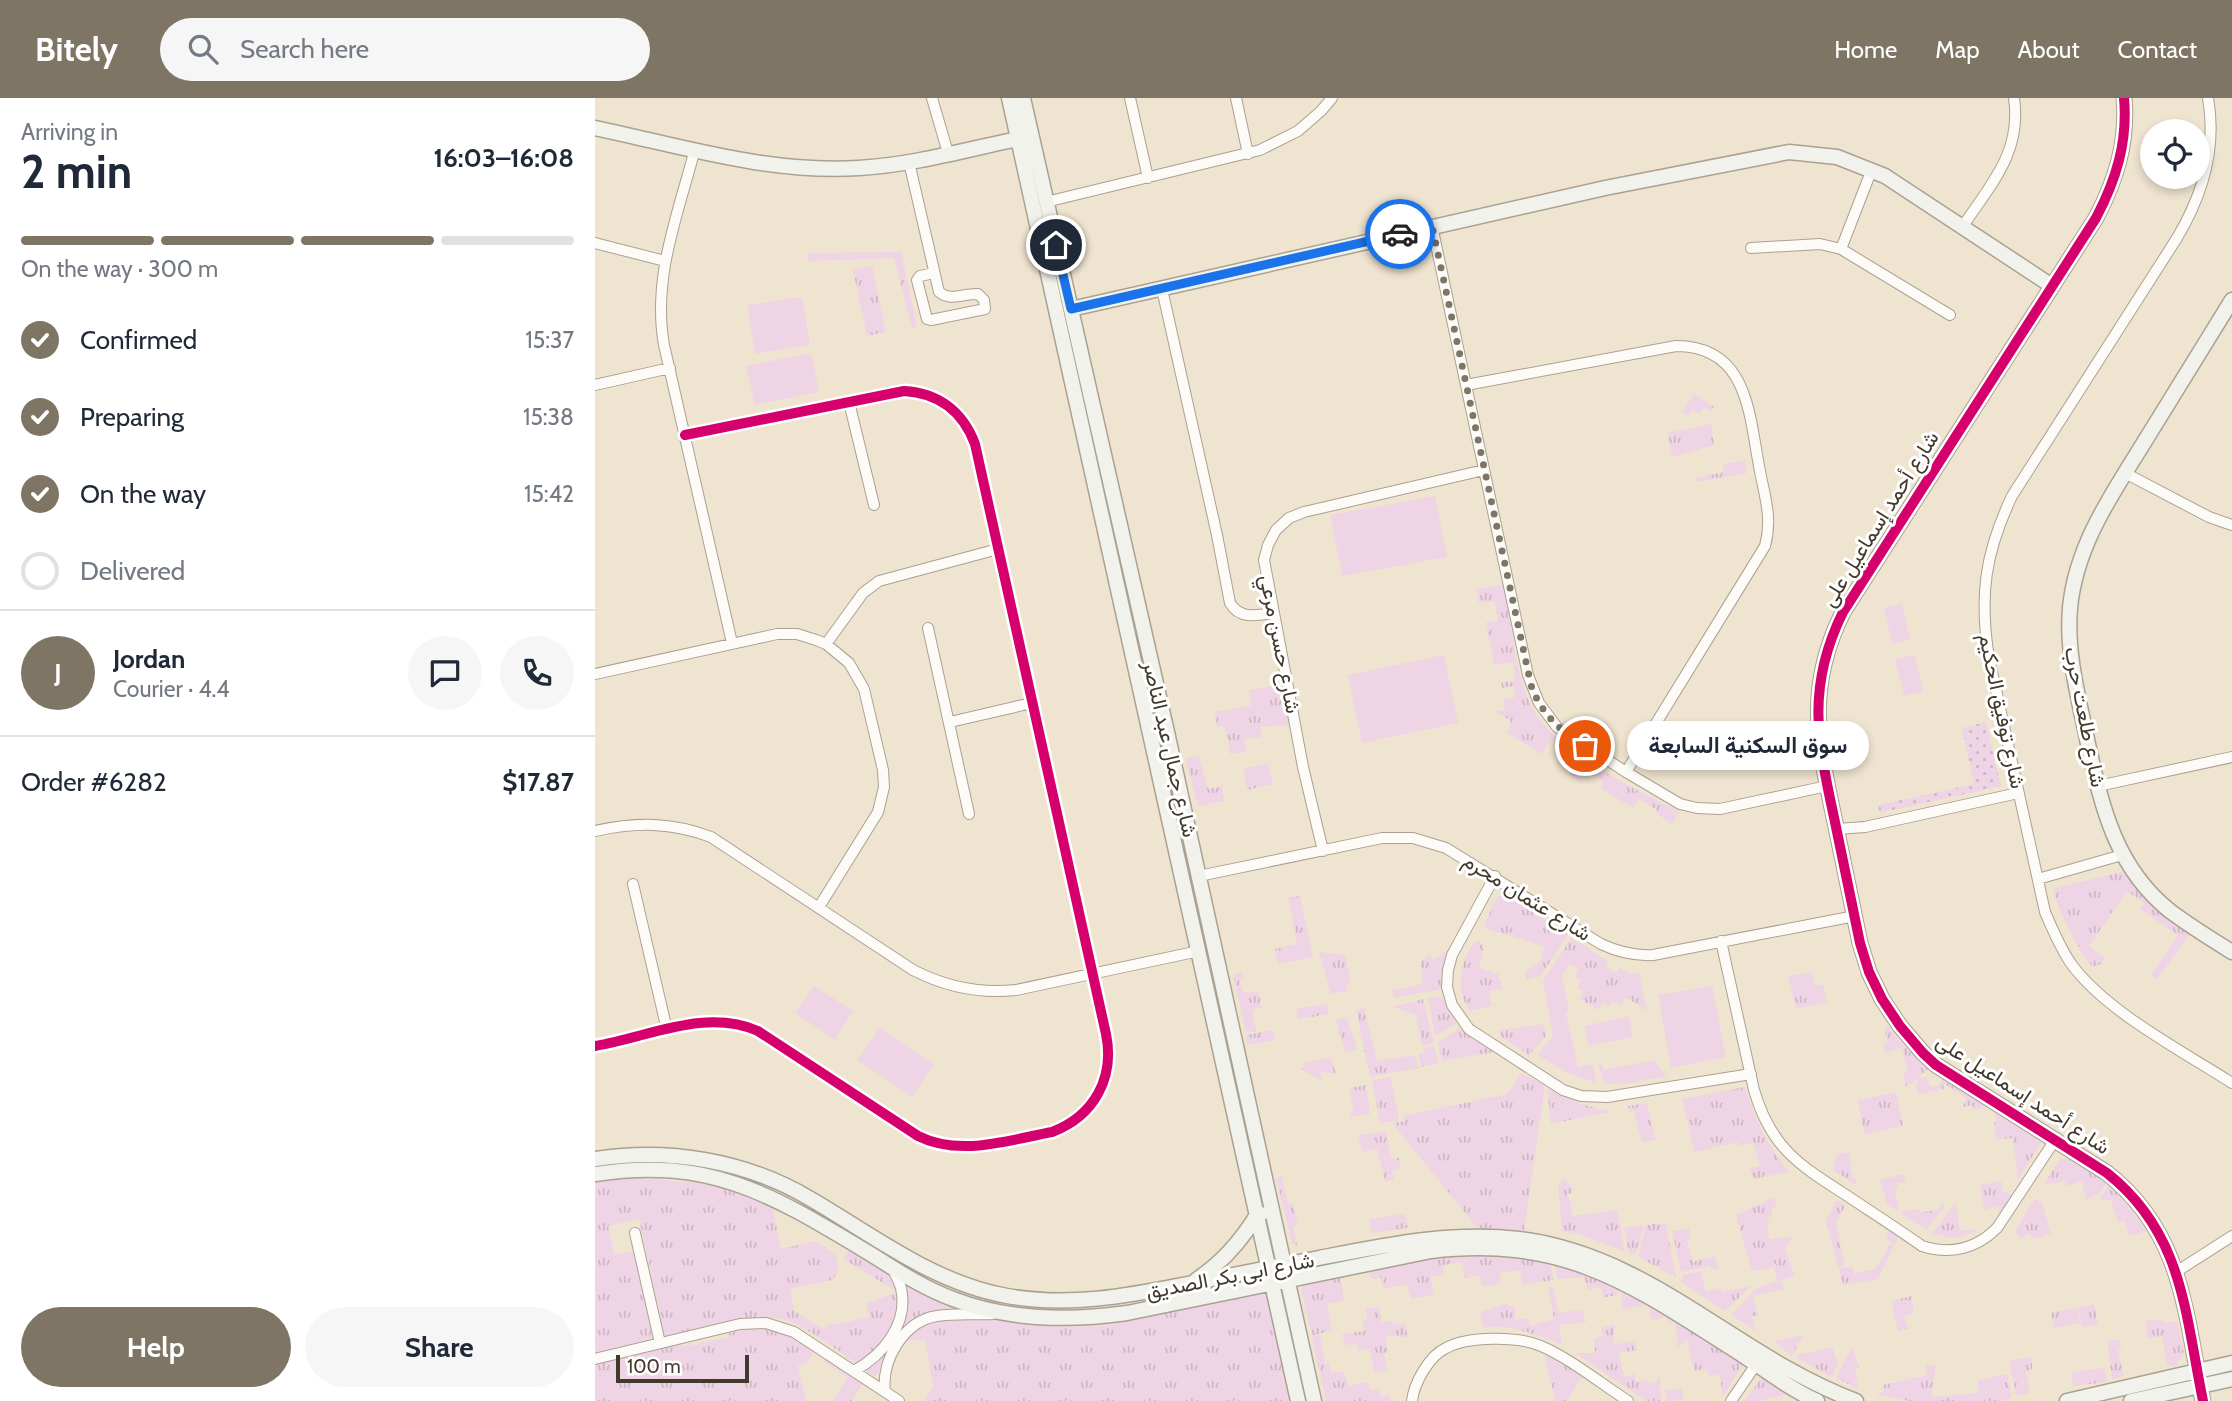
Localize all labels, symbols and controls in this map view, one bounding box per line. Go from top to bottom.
search box [160,18,650,81]
text: Bitely [35,29,118,69]
icon: search [184,30,222,68]
text: Search here [240,33,369,65]
text: Home [1834,35,1897,64]
text: Map [1935,35,1980,64]
text: About [2018,35,2080,64]
text: Contact [2118,35,2197,64]
text: Arriving in [21,118,118,146]
map controls [2140,119,2210,189]
button: locate [2140,119,2210,189]
text: 16:03–16:08 [434,142,574,174]
text: 2 min [21,144,132,200]
courier [1365,199,1435,269]
pin [1026,215,1086,275]
icon: car [1381,215,1419,253]
icon: home [1037,226,1075,264]
text: On the way · 300 m [21,255,218,283]
icon: check [21,321,59,359]
text: Confirmed [80,324,197,356]
text: 15:37 [525,326,574,354]
icon: check [21,398,59,436]
text: Preparing [80,401,184,433]
text: 15:38 [523,403,574,431]
street label: شارع أحمد إسماعيل على [1815,426,1945,612]
icon: check [21,475,59,513]
text: On the way [80,478,206,510]
text: 15:42 [524,480,574,508]
text: Delivered [80,555,185,587]
street label: شارع حسن مرعي [1250,572,1306,716]
street label: شارع توفيق الحكيم [1972,631,2031,791]
button: chat [408,636,482,710]
button: phone [500,636,574,710]
text: Jordan [113,643,185,675]
street label: شارع طلعت حرب [2058,645,2111,790]
text: J [54,657,62,689]
street label: شارع جمال عبد الناصر [1136,657,1203,840]
text: Courier · 4.4 [113,675,230,703]
pin [1555,716,1615,776]
callout: سوق السكنية السابعة [1627,722,1869,770]
icon: bag [1566,727,1604,765]
text: سوق السكنية السابعة [1649,731,1847,759]
text: Order #6282 [21,766,167,798]
text: $17.87 [502,766,574,798]
street label: شارع عثمان محرم [1458,847,1596,948]
street label: شارع أحمد إسماعيل على [1931,1028,2115,1161]
street label: شارع ابى بكر الصديق [1144,1247,1317,1306]
button: Help [21,1307,291,1387]
button: Share [305,1307,574,1387]
scale bar [616,1352,749,1384]
text: 100 m [627,1355,681,1378]

